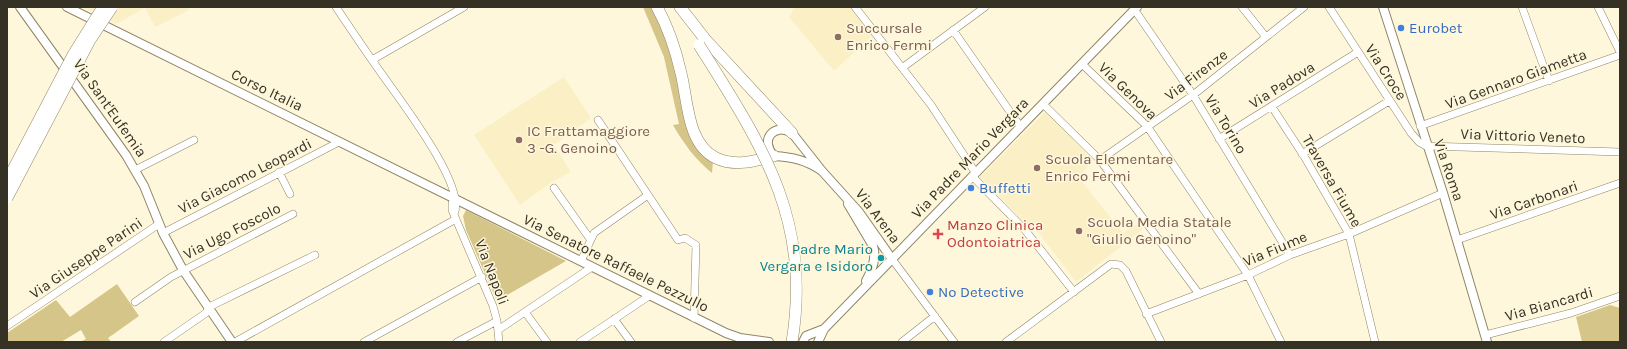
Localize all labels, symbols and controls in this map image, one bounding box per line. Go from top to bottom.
place label: Succursale Enrico Fermi [846,19,932,54]
place label: Eurobet [1409,19,1463,37]
marker: Eurobet [1396,23,1406,33]
marker: Succursale Enrico Fermi [833,32,843,42]
street label: Via Croce [1361,41,1411,103]
street label: Via Gennaro Giametta [1443,45,1589,113]
street label: Via Firenze [1161,46,1231,104]
street label: Via Sant'Eufemia [69,55,151,161]
street label: Via Genova [1095,58,1161,124]
street label: Via Padova [1246,58,1318,112]
street label: Corso Italia [228,65,306,115]
street label: Via Torino [1201,91,1251,157]
street label: Via Padre Mario Vergara [908,94,1032,222]
place label: IC Frattamaggiore 3 -G. Genoino [527,122,650,157]
street label: Via Vittorio Veneto [1460,125,1586,147]
street label: Traversa Fiume [1298,132,1366,230]
street label: Via Giacomo Leopardi [175,134,315,218]
marker: IC Frattamaggiore 3 -G. Genoino [514,135,524,145]
street label: Via Roma [1430,137,1468,203]
place label: Scuola Elementare Enrico Fermi [1045,150,1173,185]
marker: Scuola Elementare Enrico Fermi [1032,163,1042,173]
street label: Via Carbonari [1488,177,1580,223]
place label: Buffetti [979,179,1031,197]
marker: Buffetti [966,183,976,193]
street label: Via Arena [852,185,904,247]
street label: Via Ugo Foscolo [180,199,284,263]
street label: Via Senatore Raffaele Pezzullo [520,210,712,316]
place label: Scuola Media Statale "Giulio Genoino" [1087,213,1231,248]
street label: Via Giuseppe Parini [26,214,146,302]
place label: Manzo Clinica Odontoiatrica [947,216,1043,251]
marker: Scuola Media Statale "Giulio Genoino" [1074,226,1084,236]
street label: Via Fiume [1240,227,1310,271]
marker: Manzo Clinica Odontoiatrica [932,228,944,240]
street label: Via Napoli [471,237,513,307]
place label: Padre Mario Vergara e Isidoro [760,240,873,275]
marker: Padre Mario Vergara e Isidoro [876,253,886,263]
place label: No Detective [938,283,1024,301]
street label: Via Biancardi [1503,283,1595,325]
marker: No Detective [925,287,935,297]

